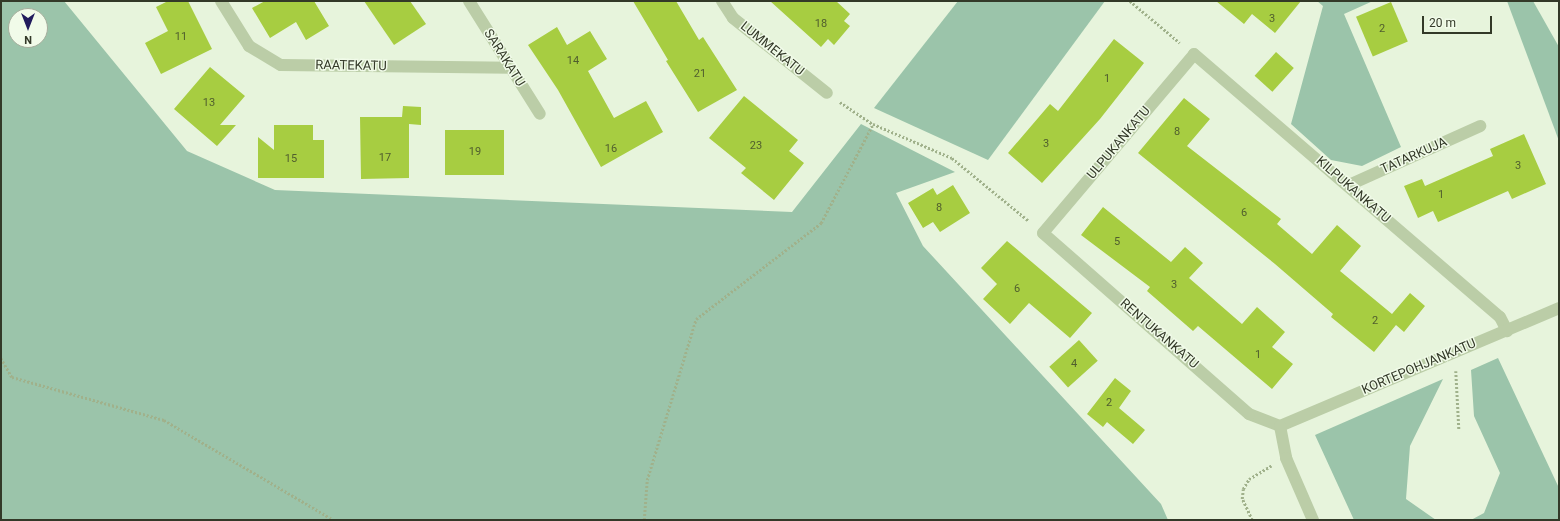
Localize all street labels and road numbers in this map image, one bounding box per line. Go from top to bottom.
street label: LUMMEKATU [737,19,807,79]
street label: SARAKATU [480,26,528,90]
street label: RAATEKATU [315,58,387,74]
street label: ULPUKANKATU [1084,104,1154,182]
street label: TATARKUJA [1379,134,1449,178]
street label: KILPUKANKATU [1313,154,1393,226]
street label: RENTUKANKATU [1117,296,1201,372]
street label: KORTEPOHJANKATU [1359,336,1479,398]

